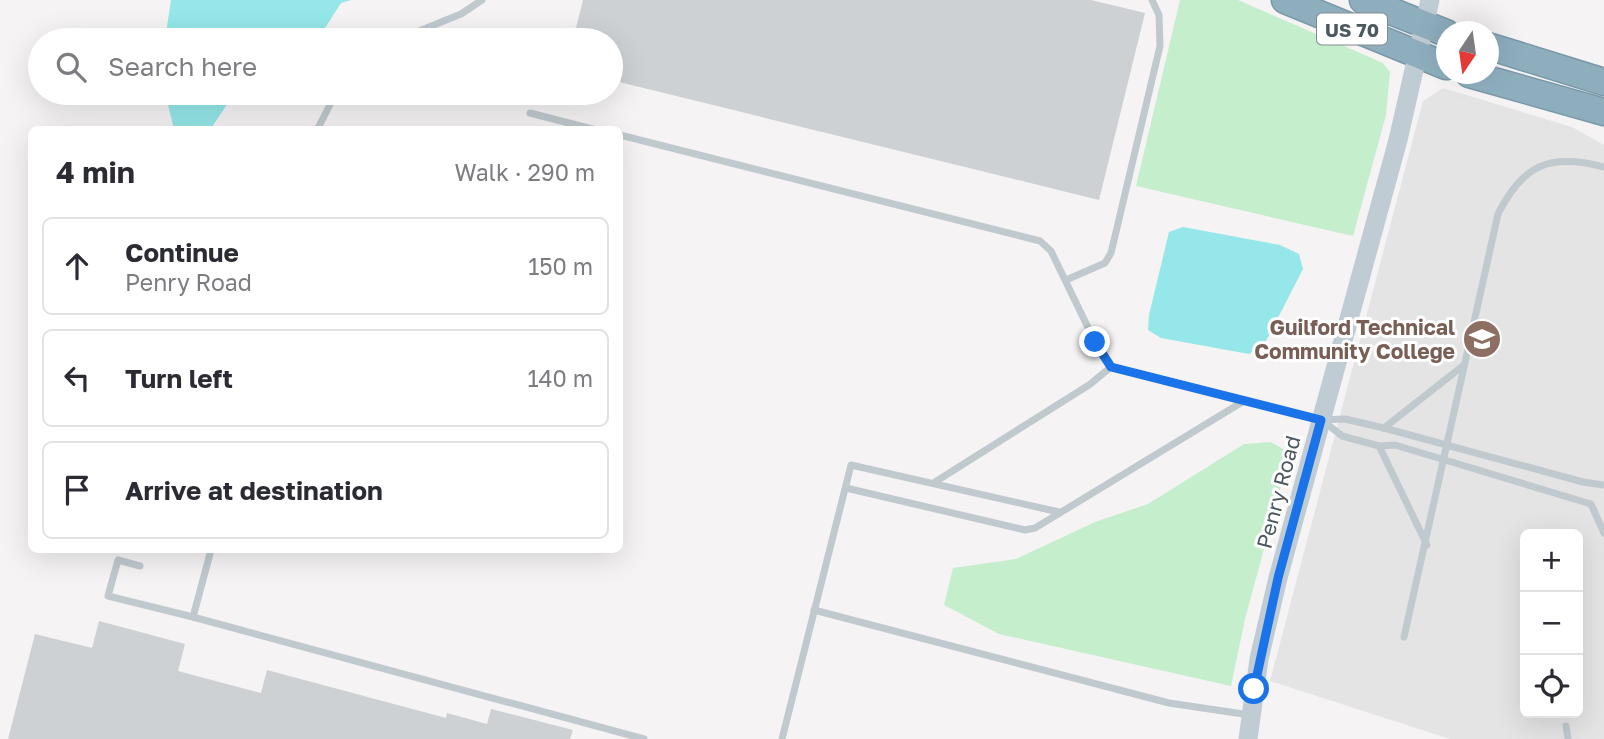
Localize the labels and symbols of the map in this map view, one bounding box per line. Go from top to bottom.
road number: US 70 [1317,14,1387,44]
north arrow [1436,21,1499,84]
place label: Guilford Technical Community College [1254,314,1455,364]
school or university icon: Guilford Technical Community College [1461,318,1503,360]
route end [1079,326,1110,357]
street label: Penry Road [1250,433,1306,551]
route start [1238,673,1269,704]

